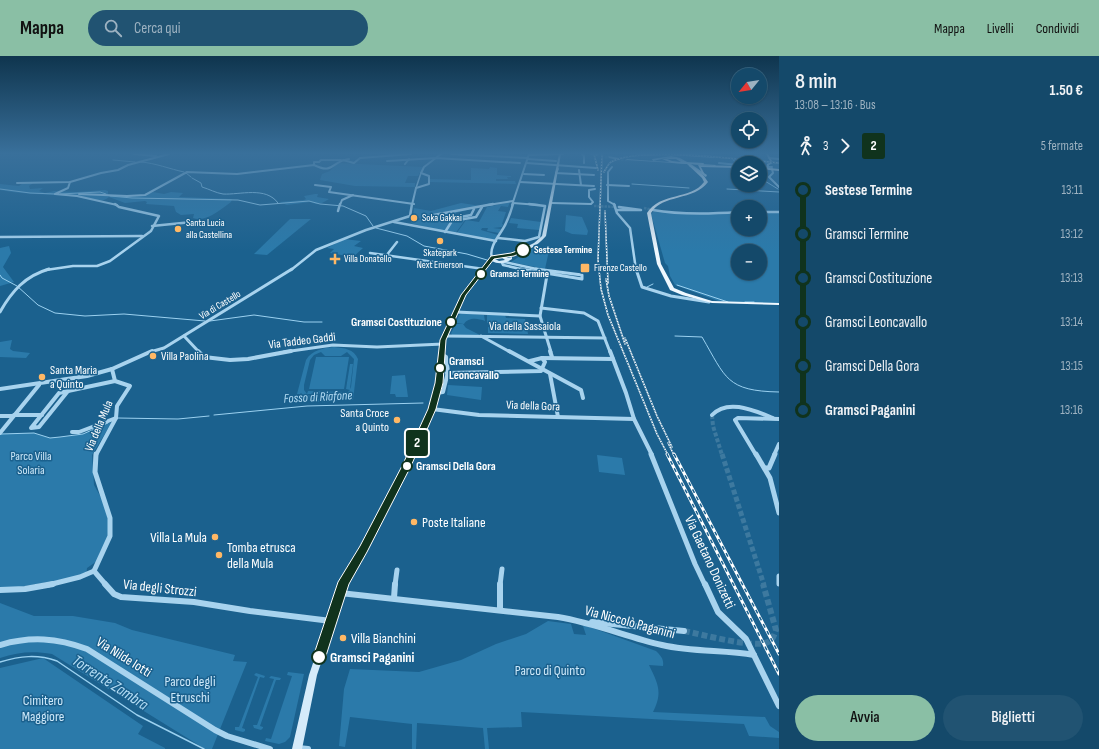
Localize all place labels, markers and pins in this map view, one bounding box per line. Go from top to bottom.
place label: Soka Gakkai [422,212,462,224]
marker: Soka Gakkai [409,213,419,223]
place label: Santa Lucia alla Castellina [186,217,232,241]
marker: Santa Lucia alla Castellina [173,224,183,234]
marker: Skatepark Next Emerson [435,236,445,246]
marker: Sestese Termine [515,242,531,258]
place label: Sestese Termine [534,244,592,256]
place label: Skatepark Next Emerson [417,247,463,271]
marker: Villa Donatello [329,253,341,265]
place label: Villa Donatello [344,253,392,265]
marker: Firenze Castello [579,262,591,274]
place label: Firenze Castello [594,262,647,274]
marker: Gramsci Termine [475,268,487,280]
place label: Gramsci Termine [490,268,549,280]
place label: Gramsci Costituzione [351,315,442,330]
marker: Gramsci Costituzione [445,316,457,328]
place label: Villa Paolina [161,349,209,364]
marker: Villa Paolina [148,351,158,361]
place label: Gramsci Leoncavallo [449,354,499,383]
marker: Gramsci Leoncavallo [434,362,446,374]
place label: Santa Maria a Quinto [50,363,98,392]
marker: Santa Maria a Quinto [37,372,47,382]
place label: Santa Croce a Quinto [340,406,389,435]
marker: Santa Croce a Quinto [392,415,402,425]
place label: Gramsci Della Gora [416,459,496,474]
marker: Gramsci Della Gora [401,460,413,472]
place label: Poste Italiane [422,514,486,531]
marker: Poste Italiane [409,517,419,527]
place label: Villa La Mula [150,529,207,546]
marker: Villa La Mula [210,532,220,542]
place label: Tomba etrusca della Mula [227,539,296,572]
marker: Tomba etrusca della Mula [214,550,224,560]
place label: Villa Bianchini [351,630,416,647]
marker: Villa Bianchini [338,633,348,643]
marker: Gramsci Paganini [311,649,327,665]
place label: Gramsci Paganini [330,649,414,666]

